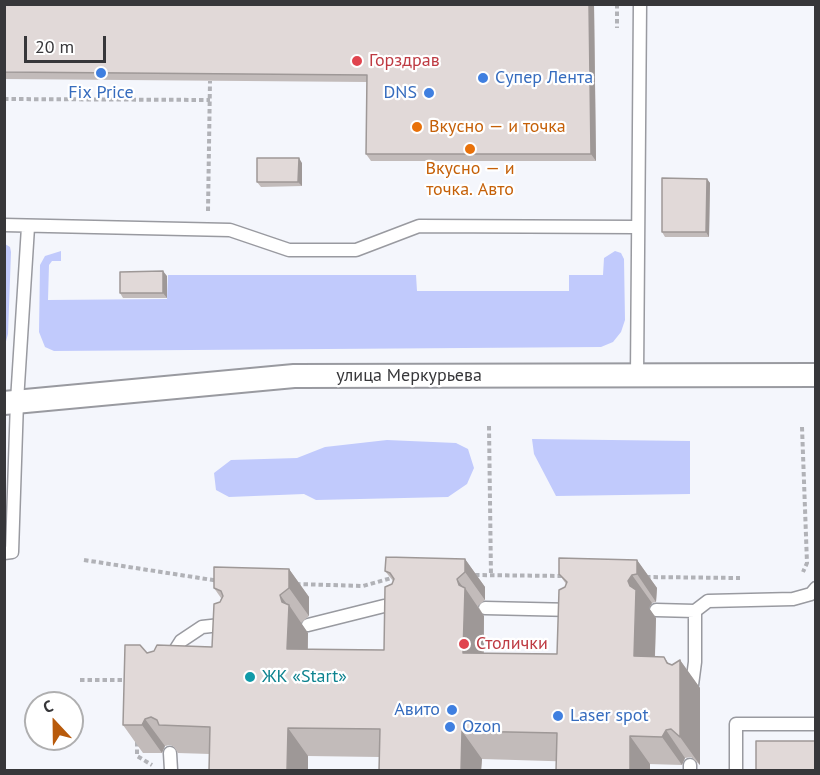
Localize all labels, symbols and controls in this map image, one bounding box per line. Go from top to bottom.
scale bar [27,24,110,62]
text: 20 m [35,35,74,58]
place label: Горздрав [369,50,440,72]
marker: Горздрав [350,54,364,68]
marker: Fix Price [94,66,108,80]
place label: Супер Лента [495,67,593,89]
marker: Супер Лента [476,71,490,85]
place label: Fix Price [68,82,134,104]
place label: DNS [384,82,417,104]
marker: DNS [422,86,436,100]
place label: Вкусно — и точка [429,116,566,138]
marker: Вкусно — и точка [410,120,424,134]
marker: Вкусно — и точка. Авто [463,142,477,156]
place label: Вкусно — и точка. Авто [425,158,515,201]
street label: улица Меркурьева [336,365,482,387]
place label: Столички [476,633,548,655]
marker: Столички [457,637,471,651]
place label: ЖК «Start» [262,666,347,688]
marker: ЖК «Start» [243,670,257,684]
north arrow [24,691,84,751]
text: С [40,695,56,717]
place label: Авито [394,699,440,721]
marker: Авито [445,703,459,717]
place label: Laser spot [570,705,649,727]
marker: Laser spot [551,709,565,723]
place label: Ozon [462,716,501,738]
marker: Ozon [443,720,457,734]

